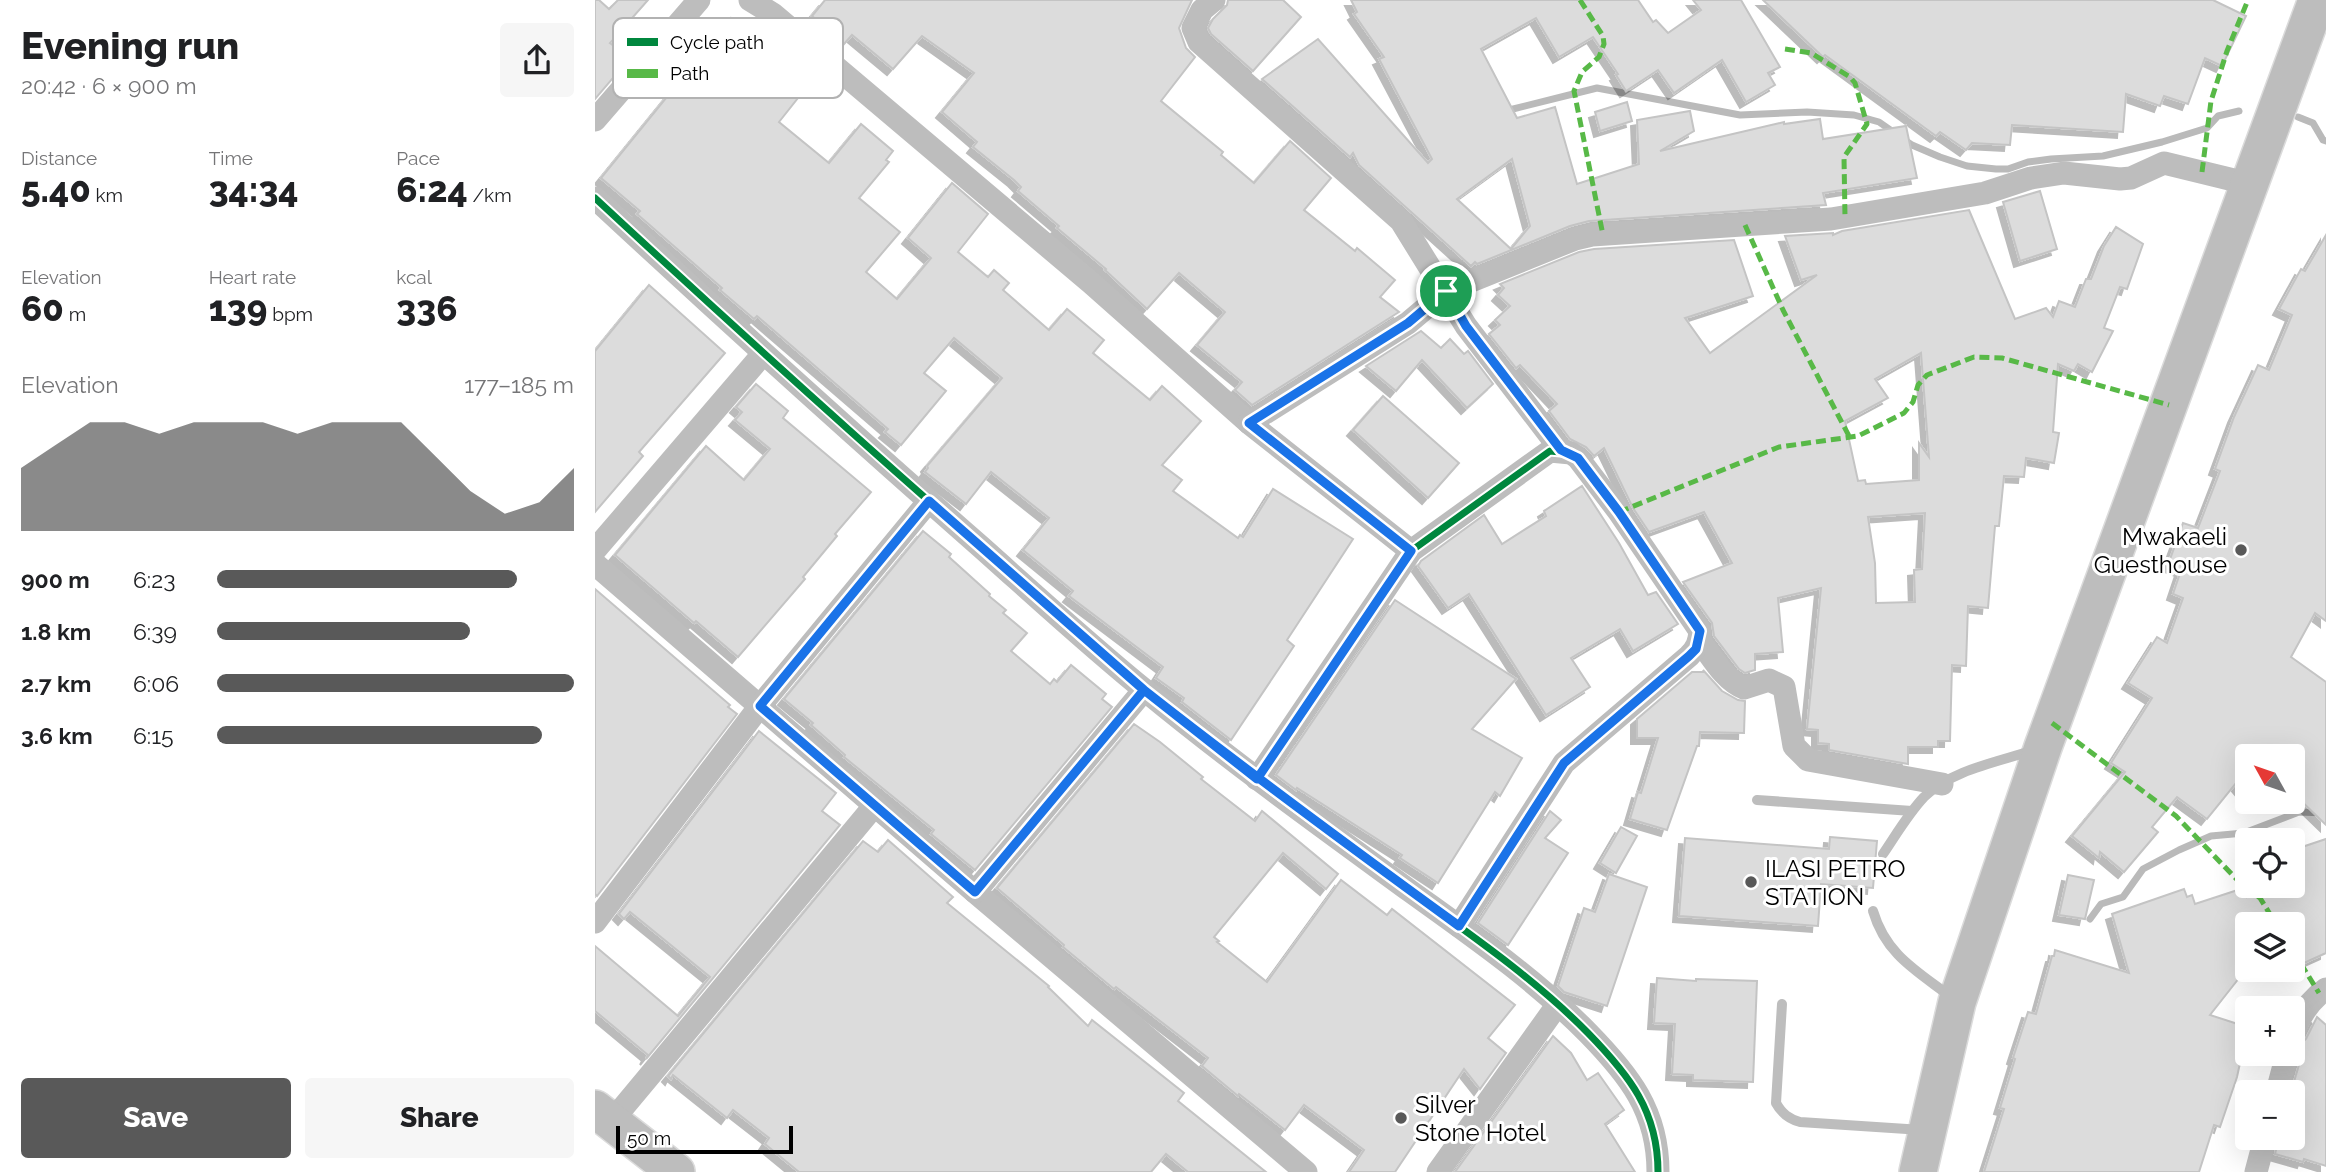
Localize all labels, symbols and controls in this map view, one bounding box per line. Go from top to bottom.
legend [613,18,843,98]
text: Evening run [21,23,239,68]
button: share [500,23,574,97]
text: Cycle path [670,31,764,53]
text: Path [670,62,709,84]
text: 20:42 · 6 × 900 m [21,72,197,99]
text: Distance [21,147,97,169]
text: Time [209,147,253,169]
text: Pace [396,147,440,169]
text: 5.40 [21,169,91,210]
text: 34:34 [209,169,299,210]
text: 6:24 [396,169,468,210]
text: km [91,184,123,206]
text: /km [468,184,512,206]
pin [1416,261,1476,321]
text: Elevation [21,266,102,288]
text: Heart rate [209,266,296,288]
text: kcal [396,266,432,288]
icon: arrive [1427,272,1465,310]
text: 60 [21,288,64,329]
text: 139 [209,288,267,329]
text: 336 [396,288,457,329]
text: m [64,303,86,325]
text: bpm [267,303,313,325]
text: Elevation [21,371,119,398]
text: 177–185 m [464,371,574,398]
place label: Mwakaeli Guesthouse [2094,522,2227,579]
marker: Mwakaeli Guesthouse [2233,542,2249,558]
text: 900 m [21,566,90,593]
text: 6:23 [133,566,175,593]
text: 1.8 km [21,618,91,645]
text: 6:39 [133,618,177,645]
text: 2.7 km [21,670,91,697]
text: 6:06 [133,670,179,697]
text: 3.6 km [21,722,93,749]
text: 6:15 [133,722,174,749]
north arrow [2235,744,2305,814]
map controls [2235,744,2305,1150]
button: locate [2235,828,2305,898]
place label: ILASI PETRO STATION [1765,854,1905,911]
marker: ILASI PETRO STATION [1743,874,1759,890]
button: layers [2235,912,2305,982]
button: + [2235,996,2305,1066]
button: Save [21,1078,291,1158]
button: Share [305,1078,574,1158]
button: − [2235,1080,2305,1150]
place label: Silver Stone Hotel [1415,1090,1546,1147]
marker: Silver Stone Hotel [1393,1110,1409,1126]
scale bar [616,1123,793,1155]
text: 50 m [627,1127,671,1149]

